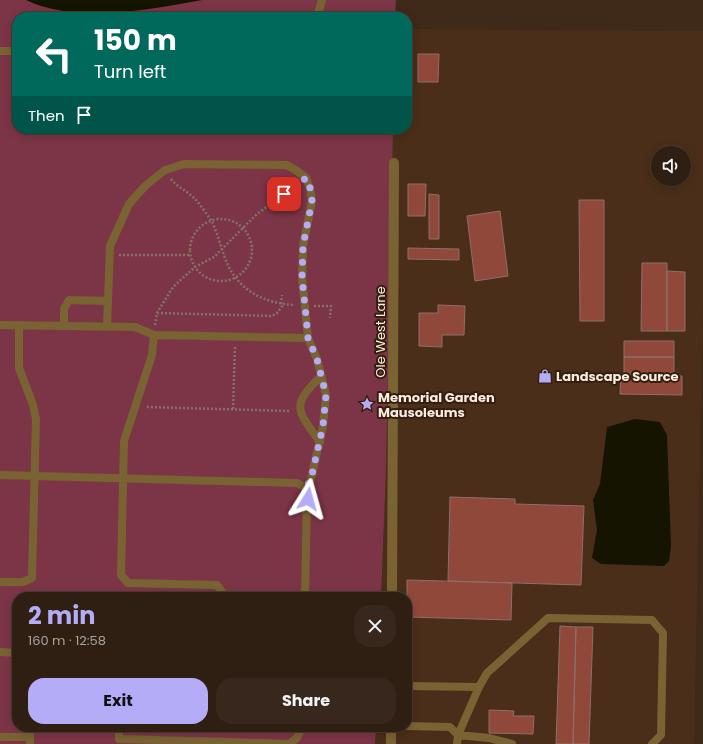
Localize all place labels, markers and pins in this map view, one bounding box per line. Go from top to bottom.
pin [267,177,301,211]
place label: Landscape Source [556,367,679,386]
shop icon: Landscape Source [537,368,553,384]
place label: Memorial Garden Mausoleums [378,388,495,422]
place icon: Memorial Garden Mausoleums [359,396,375,412]

